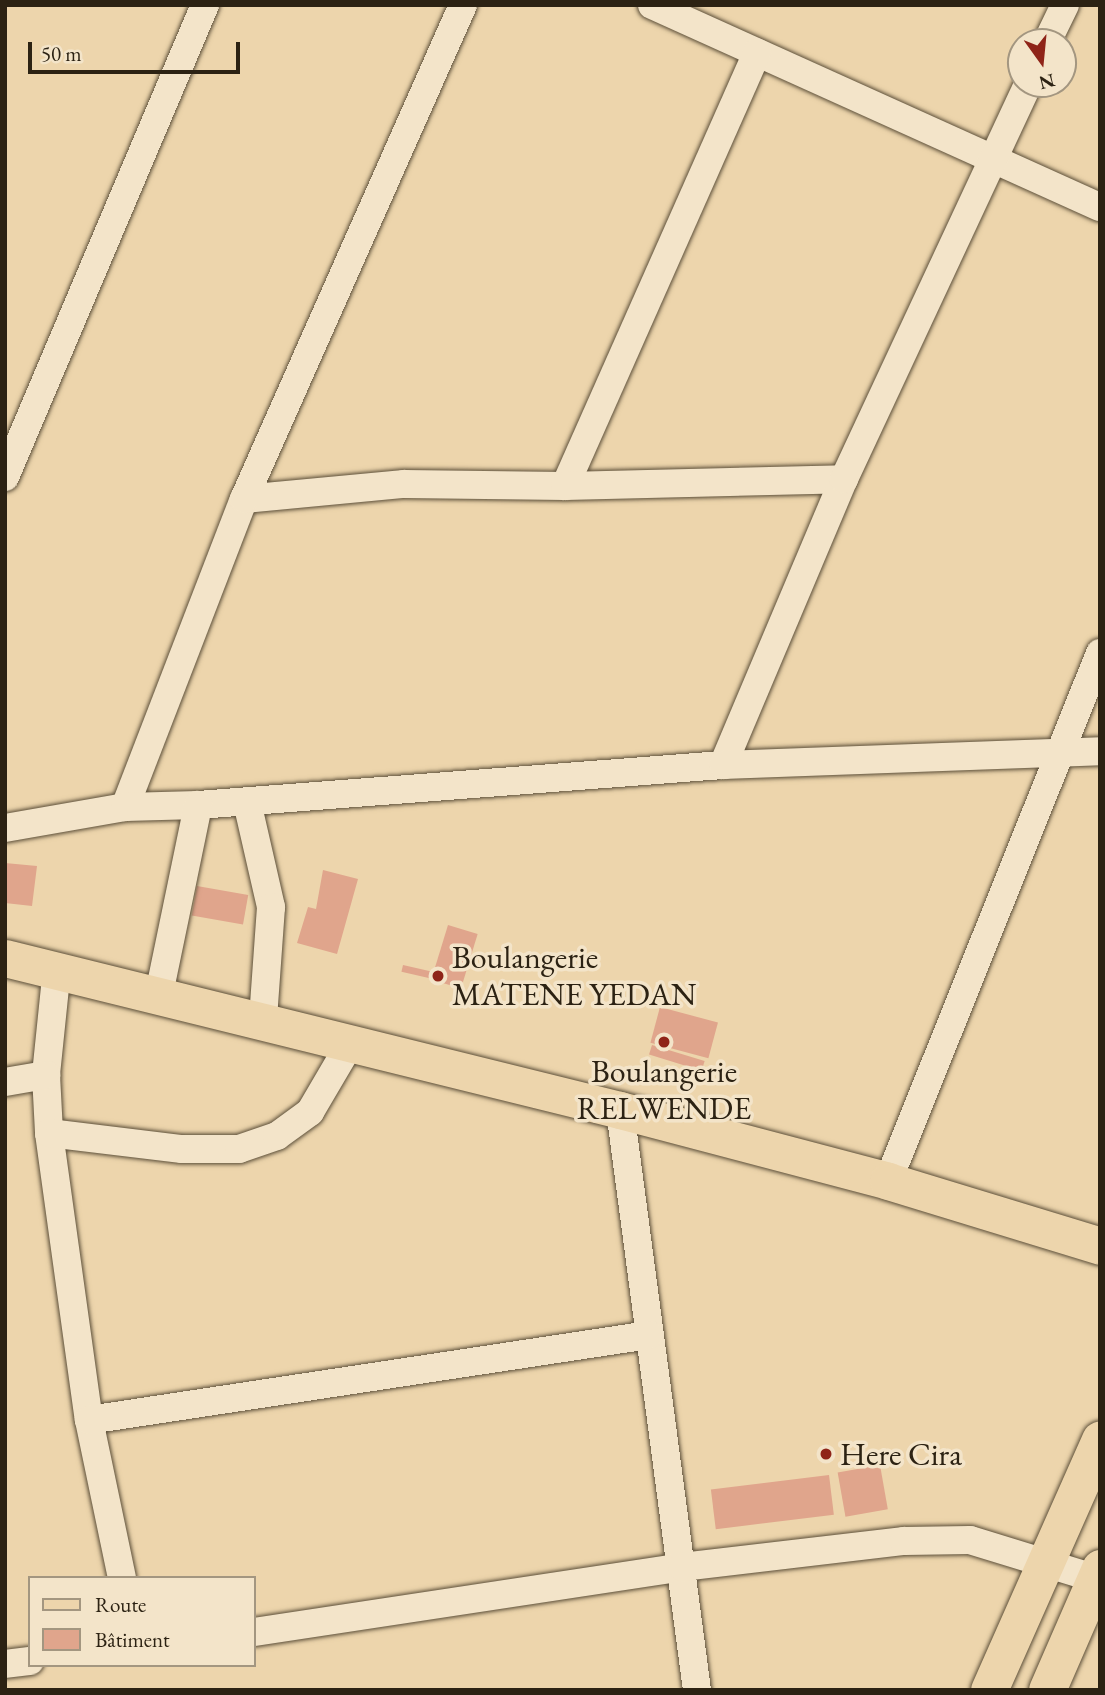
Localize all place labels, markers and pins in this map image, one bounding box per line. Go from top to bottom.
place label: Boulangerie MATENE YEDAN [452,939,696,1014]
marker: Boulangerie MATENE YEDAN [430,968,446,984]
marker: Boulangerie RELWENDE [656,1034,672,1050]
place label: Boulangerie RELWENDE [577,1053,751,1128]
place label: Here Cira [840,1435,962,1473]
marker: Here Cira [818,1446,834,1462]

